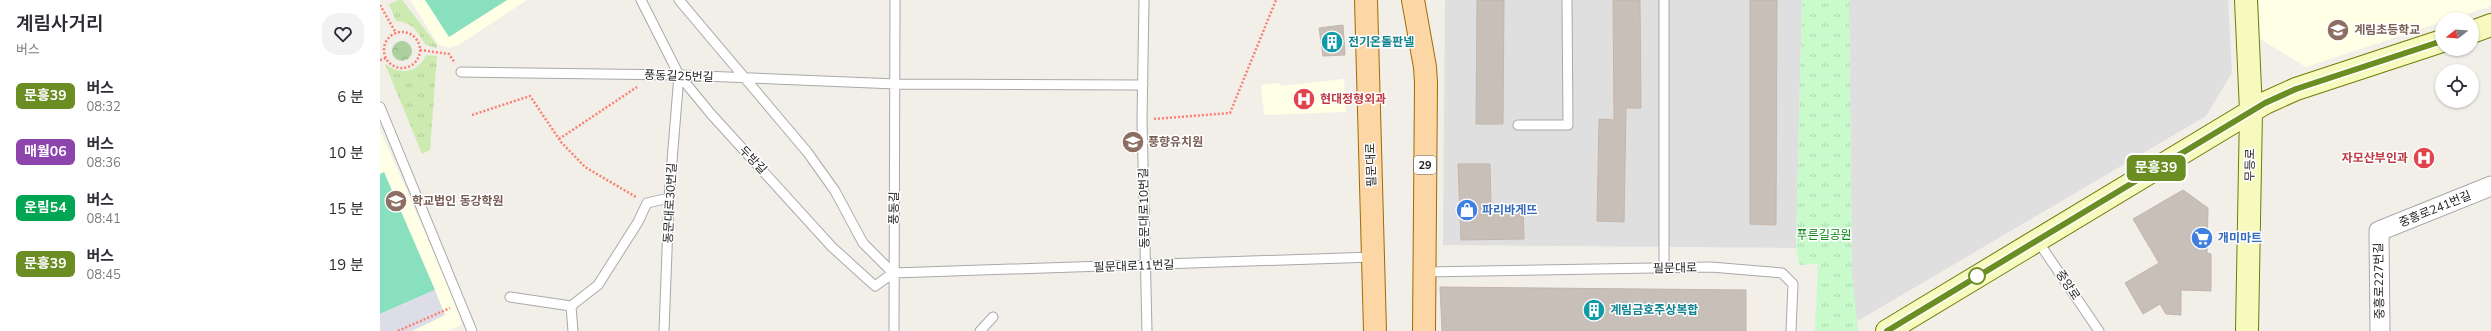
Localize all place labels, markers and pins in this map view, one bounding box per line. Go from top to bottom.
school or university icon: 계림초등학교 [2325,17,2351,43]
place label: 계림초등학교 [2354,22,2420,38]
building icon: 전기온돌판넬 [1319,29,1345,55]
place label: 전기온돌판넬 [1348,34,1414,50]
hospital icon: 현대정형외과 [1291,86,1317,112]
place label: 현대정형외과 [1320,91,1386,107]
school or university icon: 풍향유치원 [1120,129,1146,155]
place label: 풍향유치원 [1148,134,1203,150]
hospital icon: 자모산부인과 [2411,145,2437,171]
place label: 자모산부인과 [2342,150,2408,166]
school or university icon: 학교법인 동강학원 [383,188,409,214]
place label: 학교법인 동강학원 [412,193,504,209]
shop icon: 파리바게뜨 [1454,197,1480,223]
place label: 파리바게뜨 [1482,202,1537,218]
supermarket icon: 개미마트 [2189,225,2215,251]
place label: 개미마트 [2218,230,2262,246]
unlabelled marker [1968,267,1986,285]
building icon: 계림금호주상복합 [1581,297,1607,323]
place label: 계림금호주상복합 [1610,302,1698,318]

